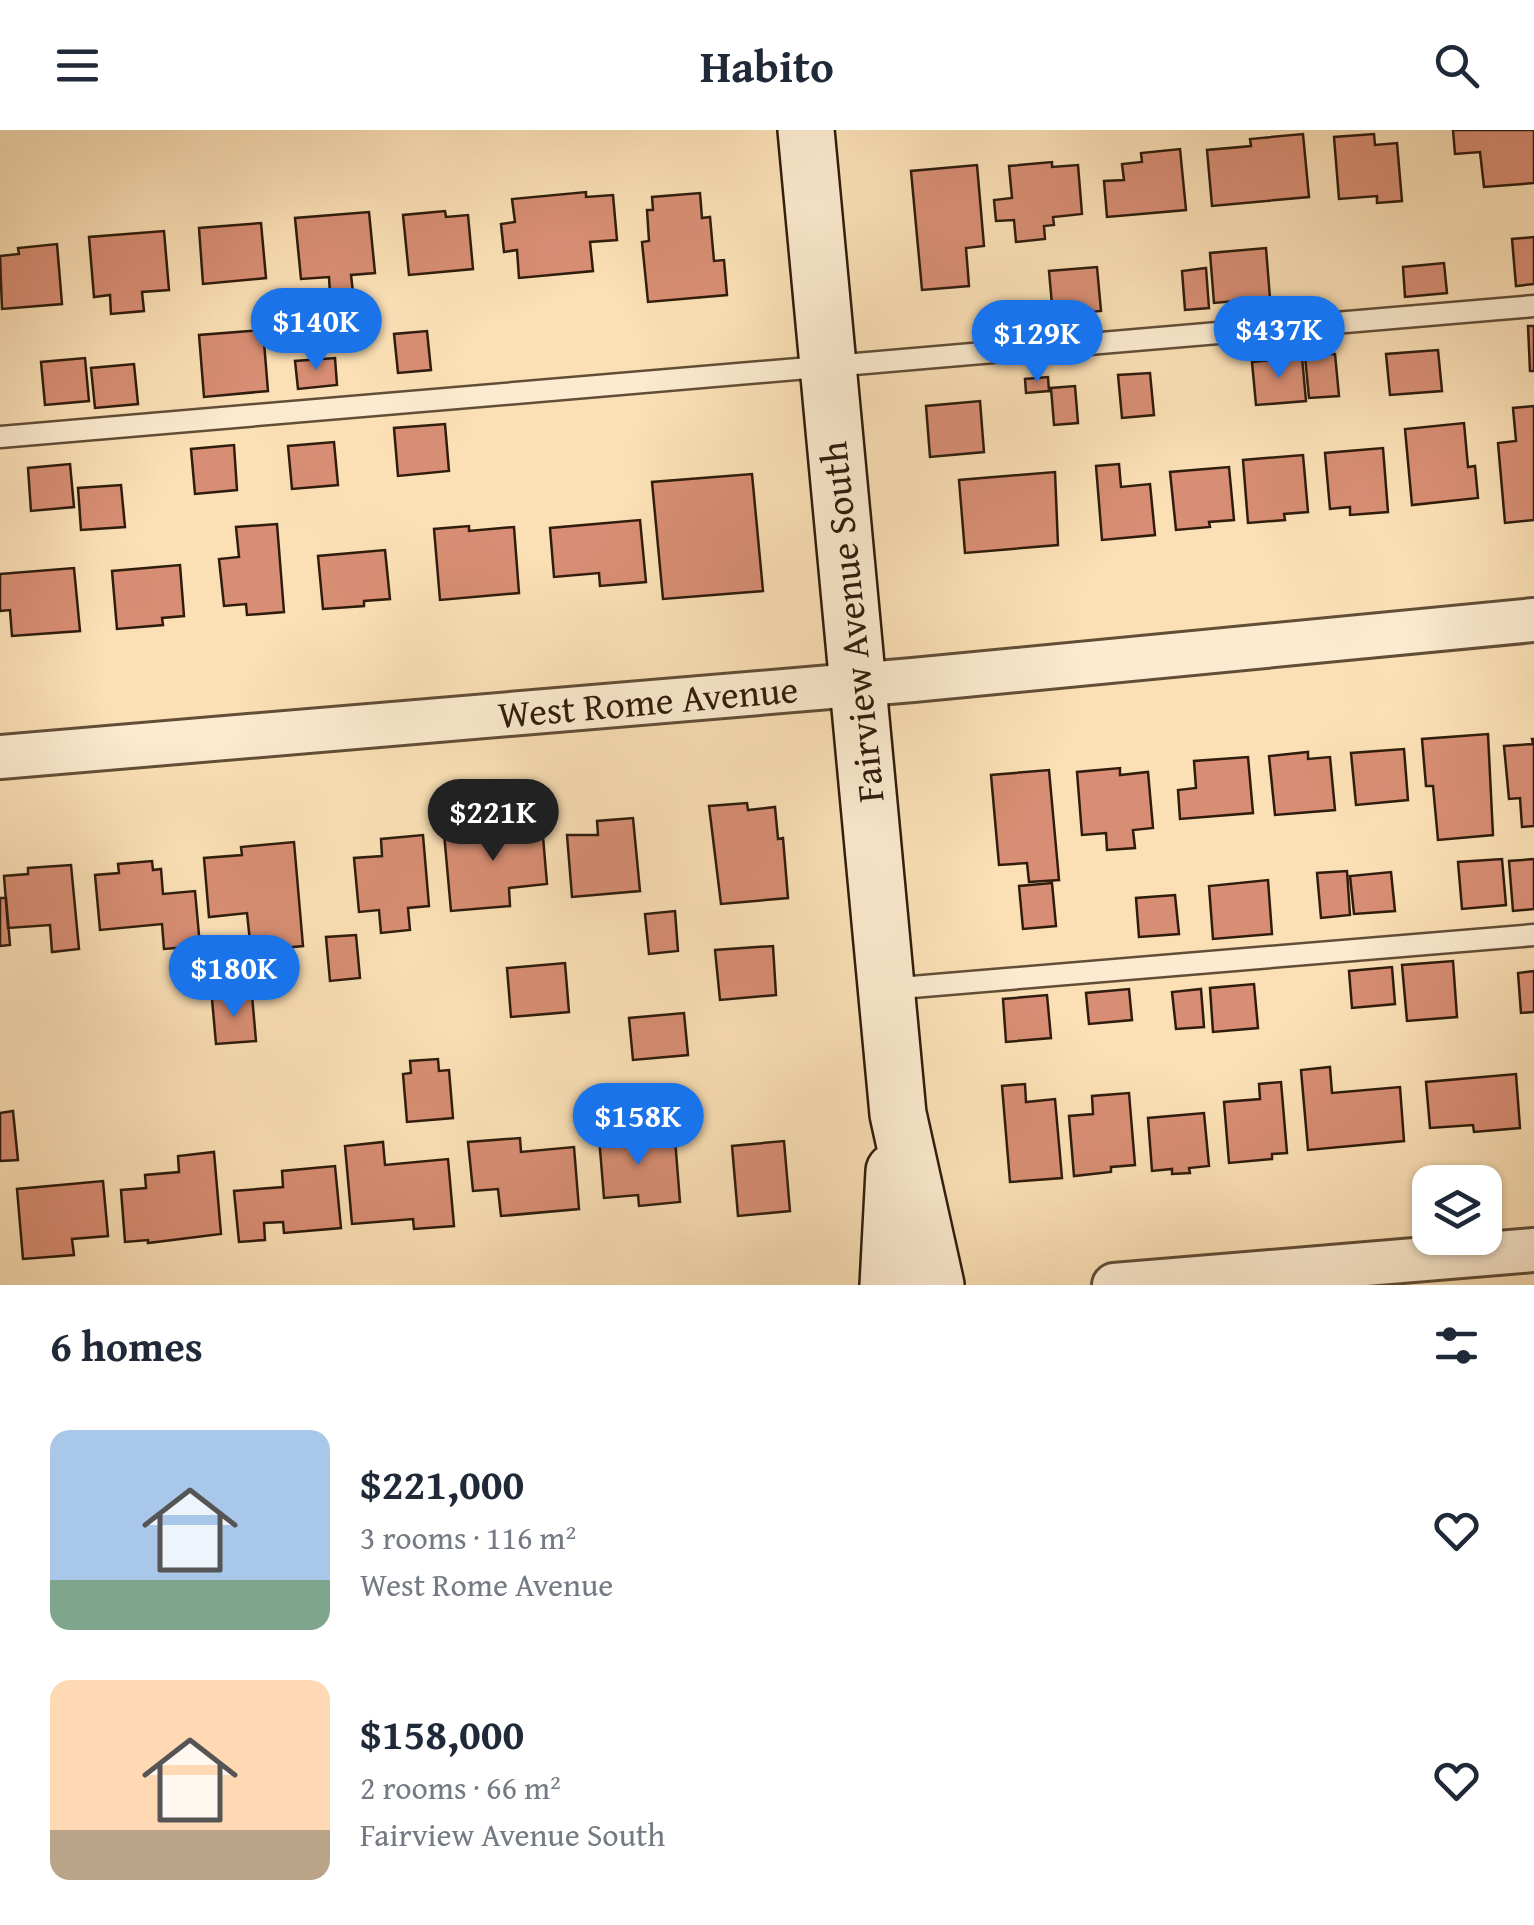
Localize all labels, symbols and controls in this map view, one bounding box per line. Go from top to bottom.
text: Habito [700,33,834,98]
icon: menu [50,38,105,93]
icon: search [1429,38,1484,93]
pin: $140K [246,288,386,373]
pin: $437K [1209,296,1349,381]
text: $140K [273,297,359,344]
pin: $129K [967,300,1107,385]
text: $437K [1236,305,1322,352]
text: $129K [994,309,1080,356]
street label: Fairview Avenue South [804,439,898,805]
street label: West Rome Avenue [496,660,800,742]
pin: $221K [423,779,563,864]
text: $221K [450,788,536,835]
pin: $180K [164,935,304,1020]
text: $180K [191,944,277,991]
pin: $158K [568,1083,708,1168]
text: $158K [595,1092,681,1139]
map controls [1412,1165,1502,1255]
button: layers [1412,1165,1502,1255]
text: 6 homes [50,1315,203,1376]
icon: filters [1429,1318,1484,1373]
text: $221,000 [360,1453,524,1514]
icon: home [130,1470,250,1590]
icon: heart [1429,1503,1484,1558]
text: 3 rooms · 116 m² [360,1514,576,1561]
text: West Rome Avenue [360,1561,613,1608]
text: $158,000 [360,1703,524,1764]
icon: home [130,1720,250,1840]
icon: heart [1429,1753,1484,1808]
text: 2 rooms · 66 m² [360,1764,561,1811]
text: Fairview Avenue South [360,1811,665,1858]

